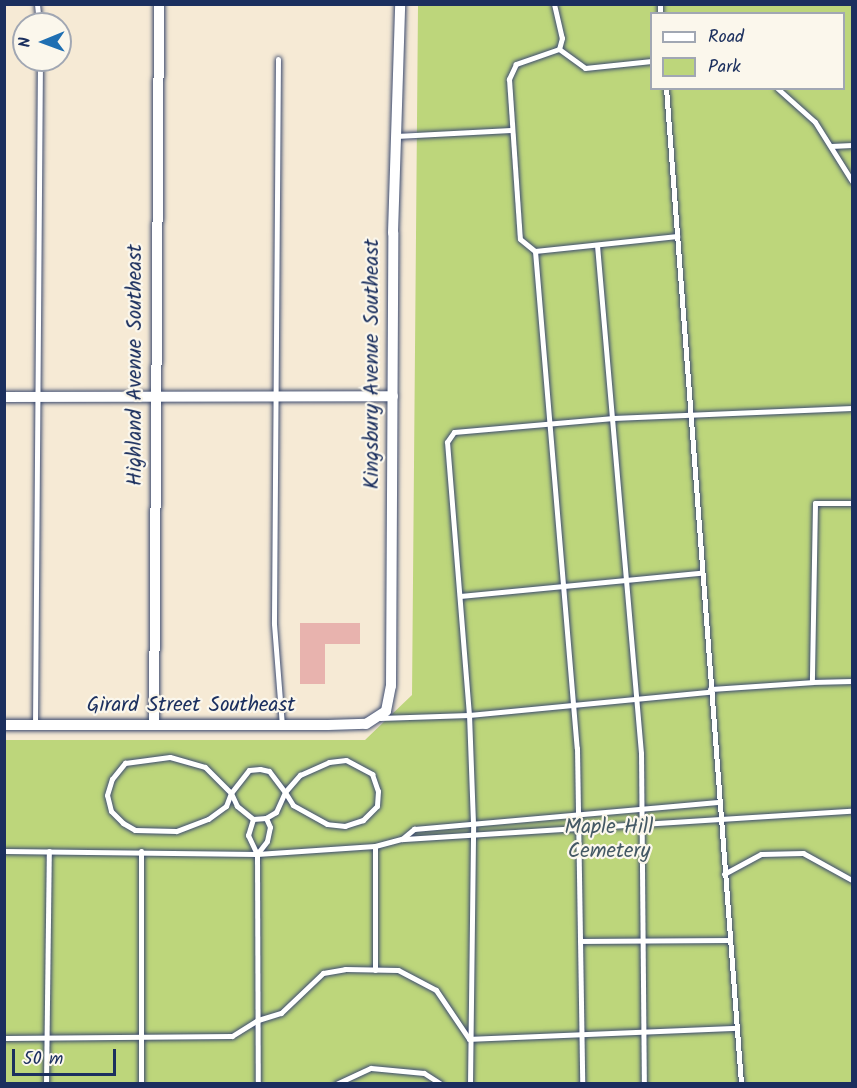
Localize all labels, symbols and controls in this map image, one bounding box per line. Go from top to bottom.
north arrow [12,12,72,72]
legend [650,12,845,90]
text: Road [708,23,744,52]
text: N [13,37,38,48]
text: Park [708,53,741,82]
street label: Kingsbury Avenue Southeast [360,239,386,489]
street label: Highland Avenue Southeast [123,244,149,486]
street label: Girard Street Southeast [87,693,295,719]
park label: Maple Hill Cemetery [565,815,653,865]
scale bar [15,1037,118,1075]
text: 50 m [23,1045,63,1074]

